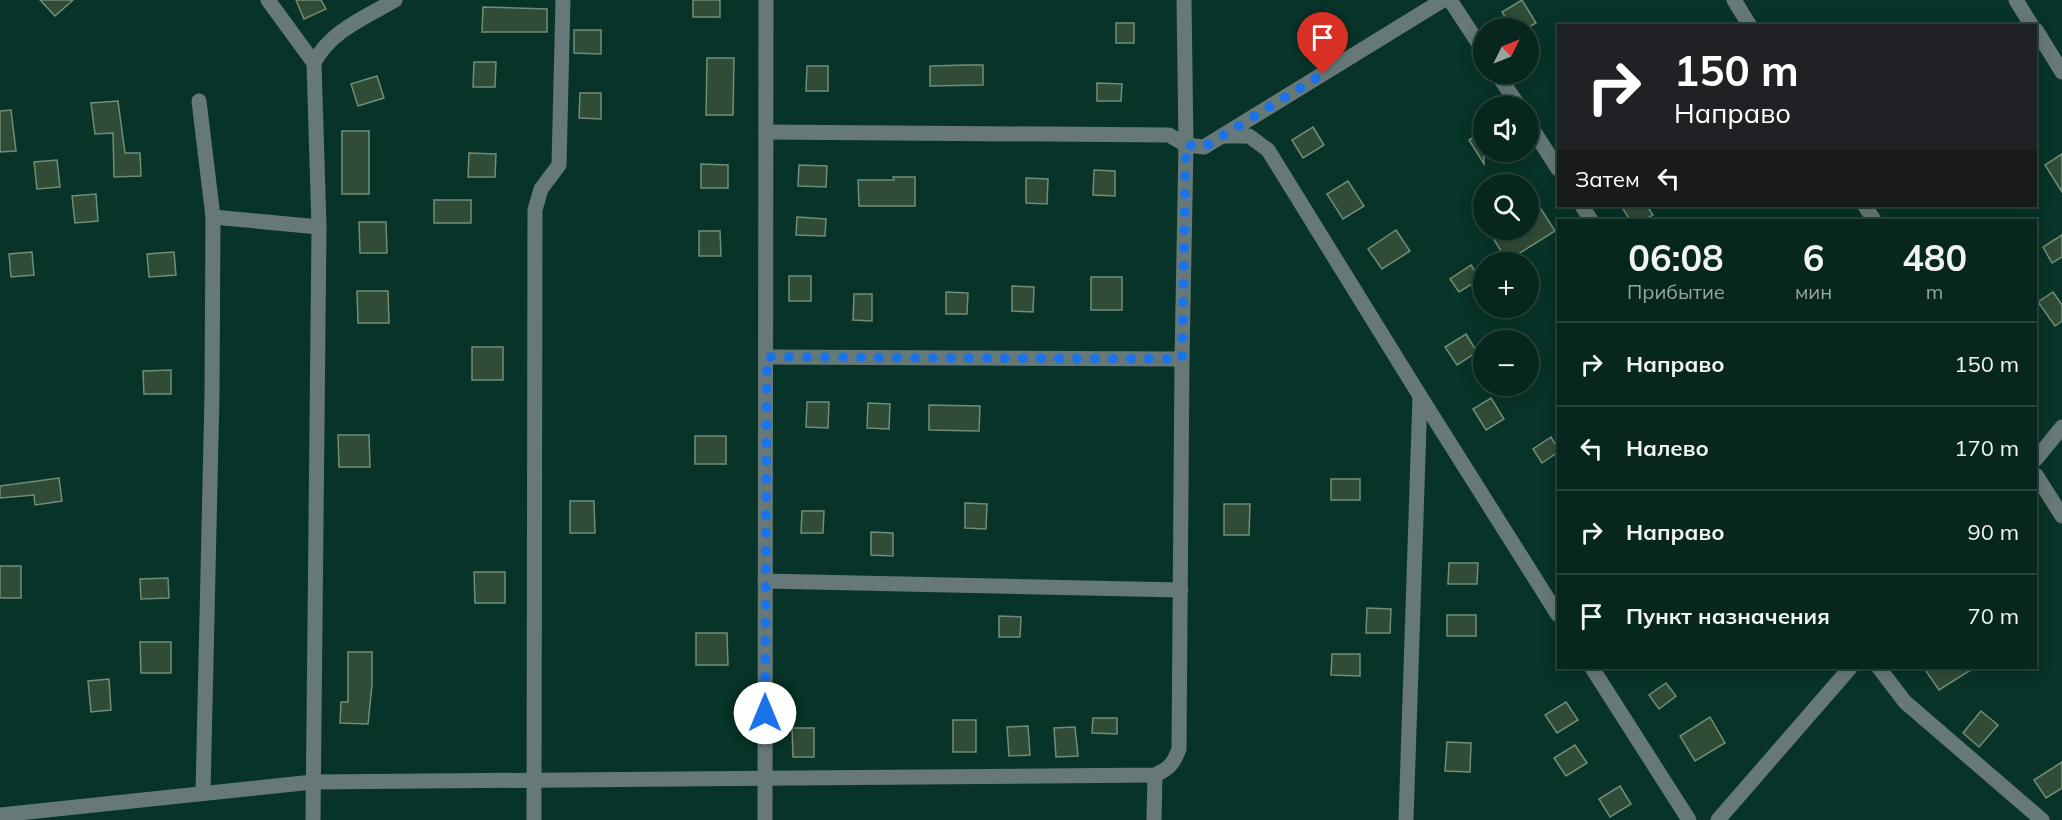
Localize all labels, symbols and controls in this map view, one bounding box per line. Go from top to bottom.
pin [1297,12,1348,74]
north arrow [1473,18,1539,84]
map controls [1473,18,1539,396]
icon: arrive [1306,21,1339,54]
text: 150 m [1674,44,1799,97]
icon: right [1575,48,1653,126]
button: sound [1473,96,1539,162]
text: Направо [1674,96,1791,130]
icon: left [1652,162,1685,195]
text: Затем [1575,165,1640,193]
button: search [1473,174,1539,240]
text: 06:08 [1628,235,1724,280]
text: 6 [1803,235,1824,280]
text: 480 [1902,235,1967,280]
button: + [1473,252,1539,318]
text: Прибытие [1627,279,1725,304]
text: мин [1795,279,1832,304]
text: m [1926,279,1943,304]
button: − [1473,330,1539,396]
icon: right [1575,348,1608,381]
text: Направо [1626,350,1724,378]
text: 150 m [1954,350,2019,378]
icon: left [1575,432,1608,465]
text: Налево [1626,434,1709,462]
text: 170 m [1954,434,2019,462]
icon: right [1575,516,1608,549]
text: Направо [1626,518,1724,546]
text: 90 m [1968,518,2019,546]
icon: arrive [1575,600,1608,633]
text: Пункт назначения [1626,602,1830,630]
text: 70 m [1968,602,2019,630]
position arrow [733,681,797,745]

